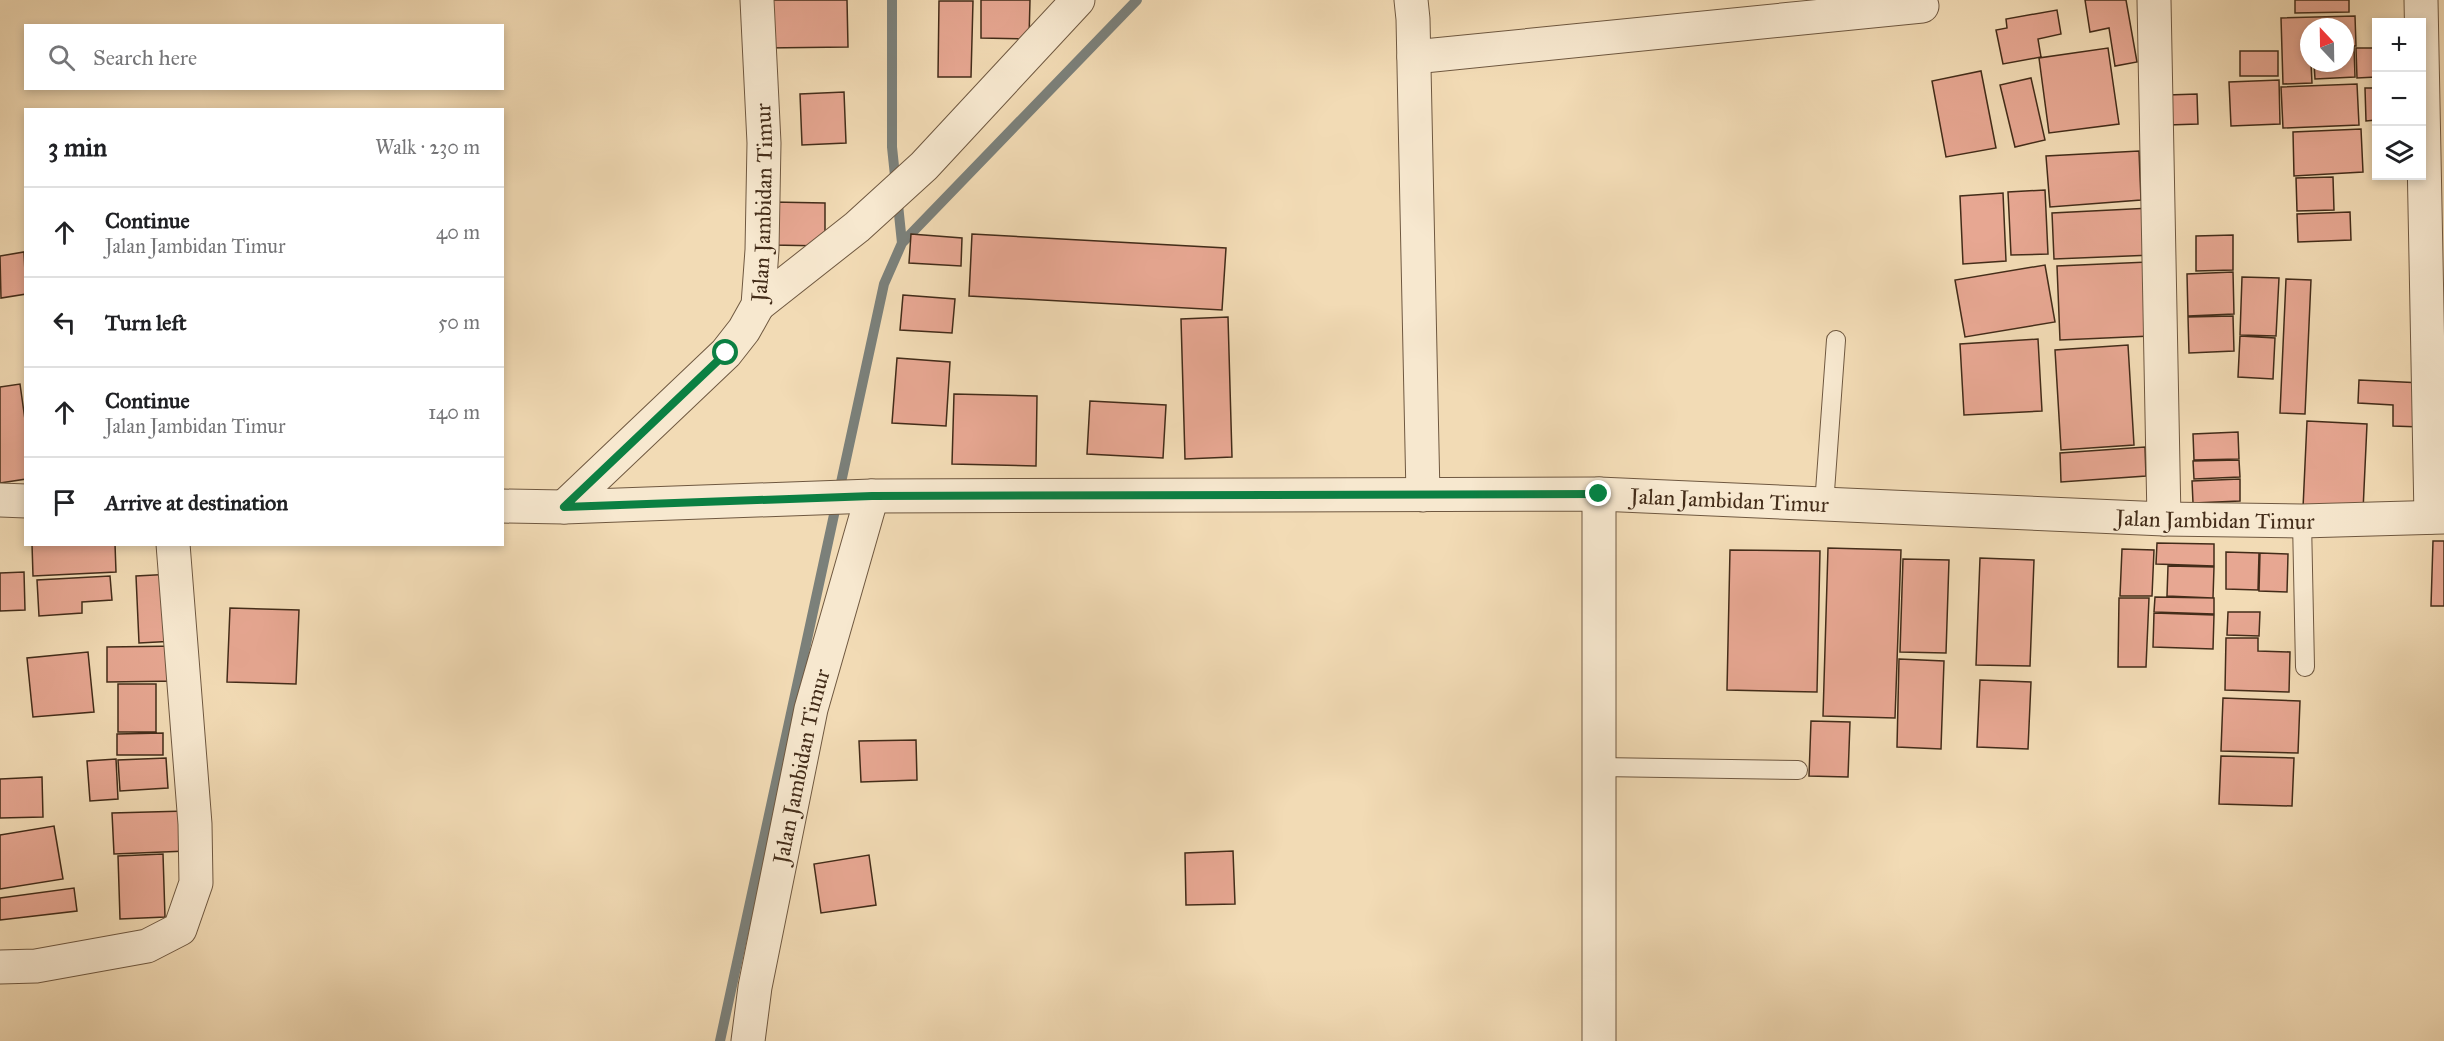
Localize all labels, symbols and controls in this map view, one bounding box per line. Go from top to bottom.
north arrow [2300,18,2354,72]
map controls [2372,18,2426,180]
button: + [2372,18,2426,72]
search box [24,24,504,90]
icon: search [45,41,78,74]
text: Search here [93,44,197,71]
button: − [2372,72,2426,126]
street label: Jalan Jambidan Timur [745,102,778,305]
button: layers [2372,126,2426,180]
text: 3 min [48,131,107,163]
text: Walk · 230 m [375,135,480,159]
text: Continue [105,207,190,234]
icon: ahead [48,216,81,249]
text: 40 m [436,220,480,244]
text: Jalan Jambidan Timur [105,234,286,258]
icon: left [48,306,81,339]
text: Turn left [105,309,187,336]
text: 50 m [438,310,480,334]
route start [712,339,738,365]
text: Continue [105,387,190,414]
icon: ahead [48,396,81,429]
text: 140 m [428,400,480,424]
text: Jalan Jambidan Timur [105,414,286,438]
route end [1585,480,1611,506]
street label: Jalan Jambidan Timur [1628,482,1830,518]
icon: arrive [48,486,81,519]
text: Arrive at destination [105,489,288,516]
street label: Jalan Jambidan Timur [2113,503,2316,535]
street label: Jalan Jambidan Timur [766,665,836,868]

